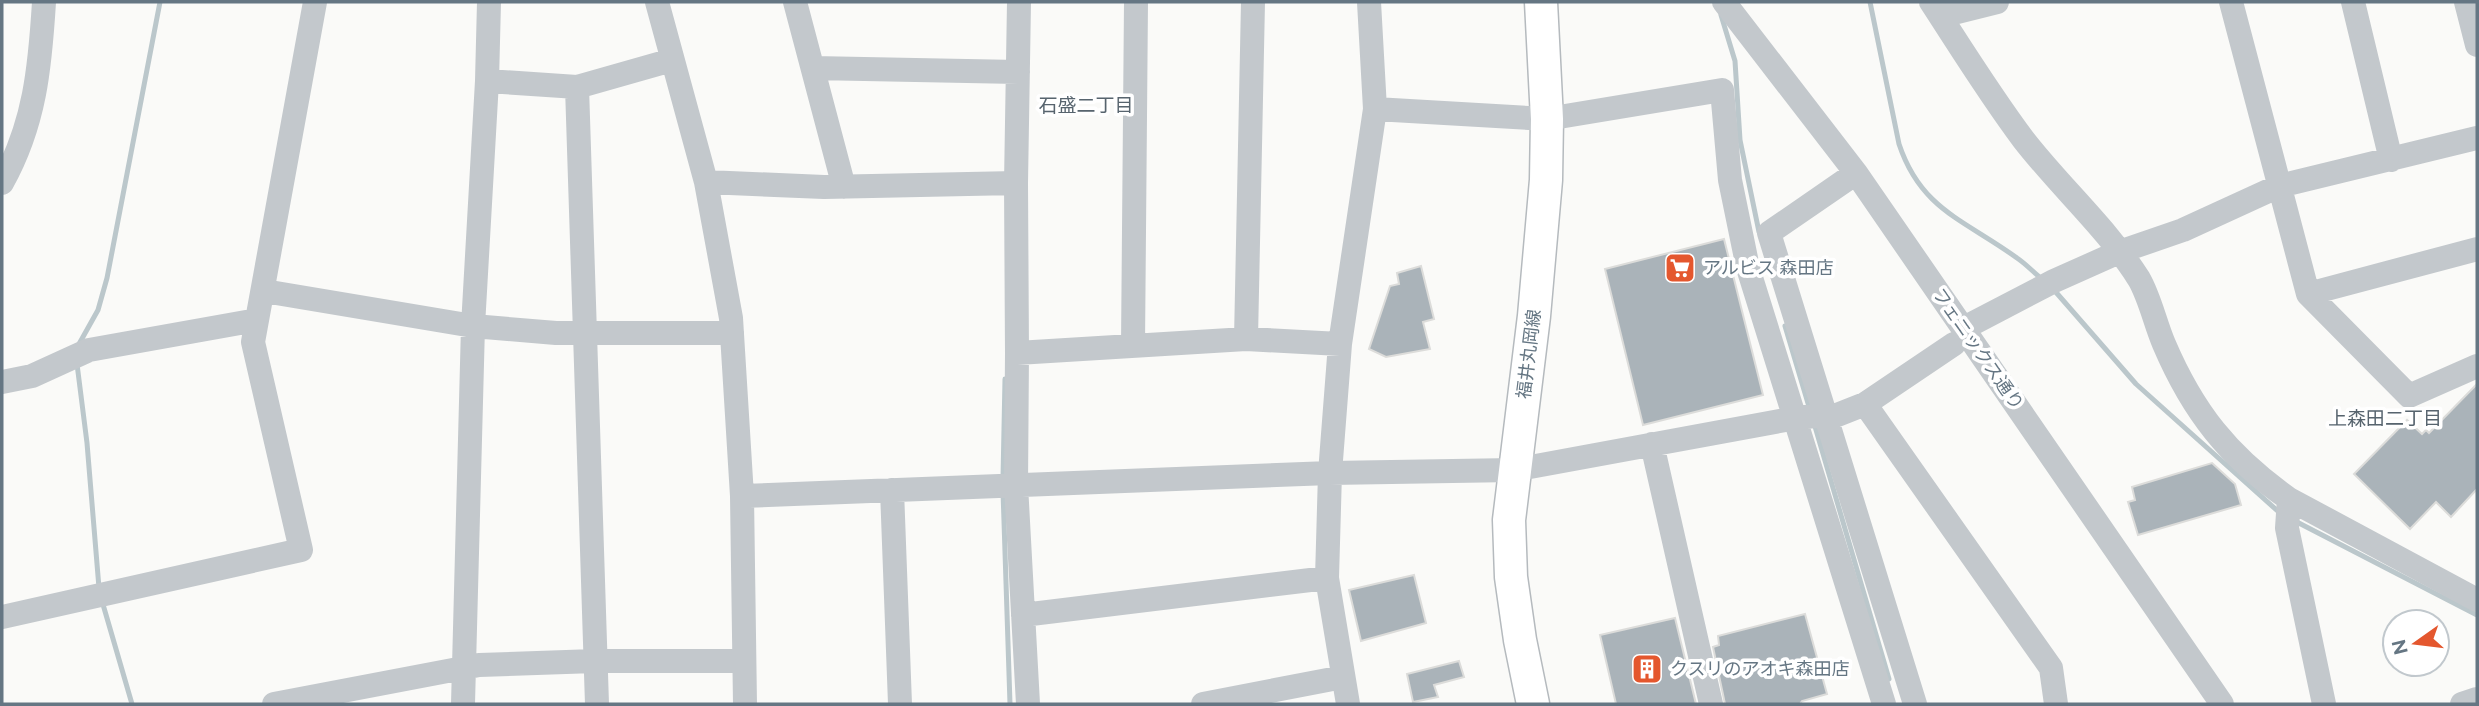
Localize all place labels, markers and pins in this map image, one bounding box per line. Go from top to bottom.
supermarket icon: アルビス 森田店 [1663,251,1697,285]
place label: アルビス 森田店 [1703,257,1833,278]
building icon: クスリのアオキ森田店 [1630,652,1664,686]
place label: クスリのアオキ森田店 [1670,658,1849,679]

